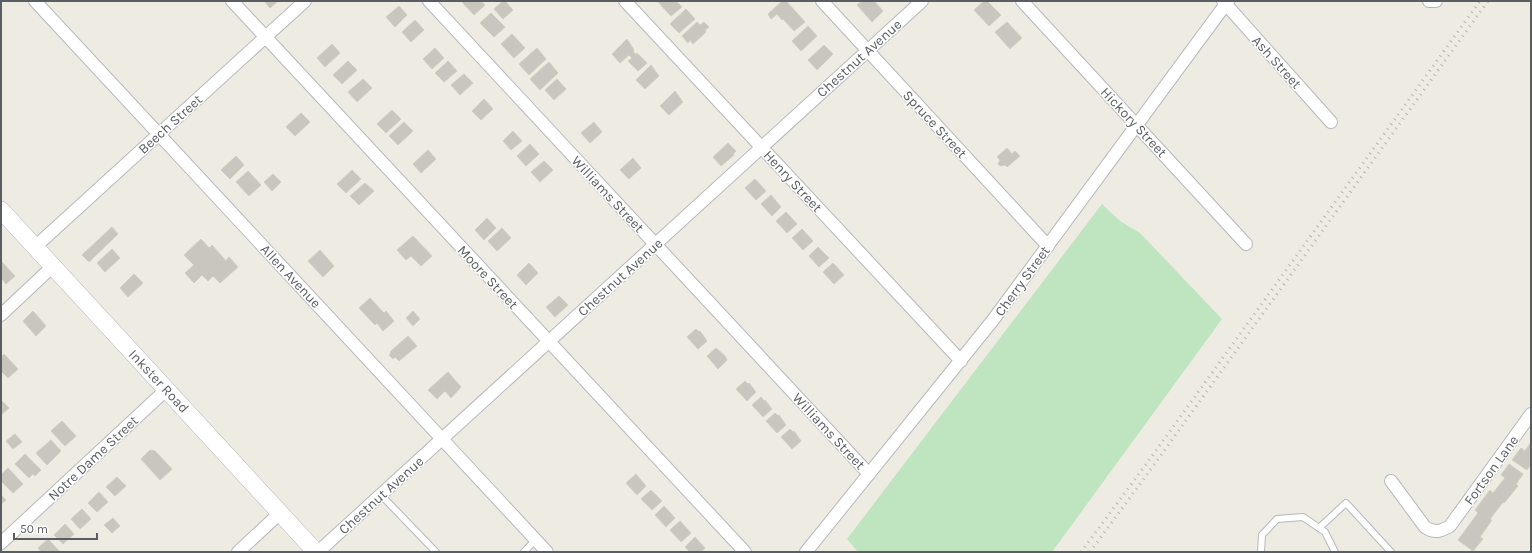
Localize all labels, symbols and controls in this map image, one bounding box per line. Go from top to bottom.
street label: Chestnut Avenue [813,16,905,101]
street label: Ash Street [1248,32,1305,92]
street label: Hickory Street [1097,84,1170,161]
street label: Spruce Street [899,87,970,162]
street label: Beech Street [135,91,206,158]
street label: Henry Street [760,147,826,216]
street label: Williams Street [568,152,647,236]
street label: Chestnut Avenue [574,235,666,320]
street label: Allen Avenue [257,241,324,312]
street label: Moore Street [454,242,522,313]
street label: Cherry Street [991,243,1054,320]
street label: Inkster Road [125,346,192,417]
street label: Williams Street [789,389,868,473]
street label: Notre Dame Street [45,412,142,505]
street label: Fortson Lane [1461,432,1522,508]
street label: Chestnut Avenue [335,453,427,538]
scale bar [14,515,97,541]
text: 50 m [20,522,48,536]

